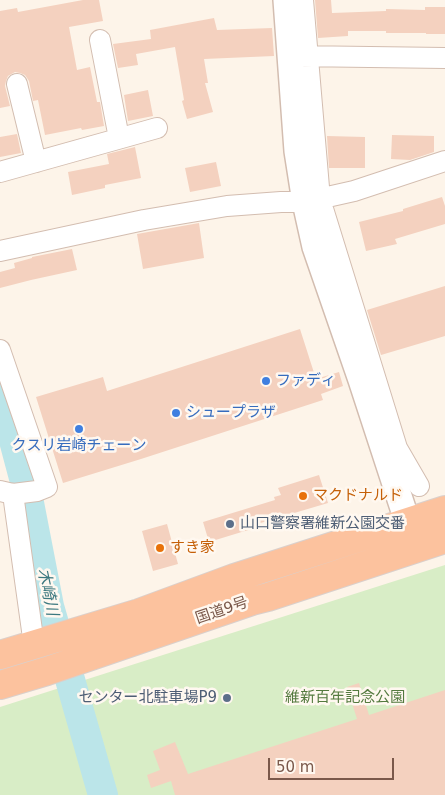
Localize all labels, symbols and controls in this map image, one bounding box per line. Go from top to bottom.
place label: ファディ [276,372,336,390]
marker: ファディ [260,375,272,387]
place label: シュープラザ [186,404,276,422]
marker: シュープラザ [170,407,182,419]
marker: クスリ岩崎チェーン [73,423,85,435]
place label: クスリ岩崎チェーン [12,437,146,455]
place label: マクドナルド [313,487,403,505]
marker: マクドナルド [297,490,309,502]
place label: 山口警察署維新公園交番 [240,515,405,533]
marker: 山口警察署維新公園交番 [224,518,236,530]
place label: すき家 [170,539,215,557]
marker: すき家 [154,542,166,554]
water label: 木崎川 [33,567,61,617]
street label: 国道9号 [193,594,251,628]
place label: センター北駐車場P9 [78,689,217,707]
park label: 維新百年記念公園 [285,689,405,707]
marker: センター北駐車場P9 [221,692,233,704]
scale bar [270,748,396,780]
text: 50 m [276,758,314,776]

